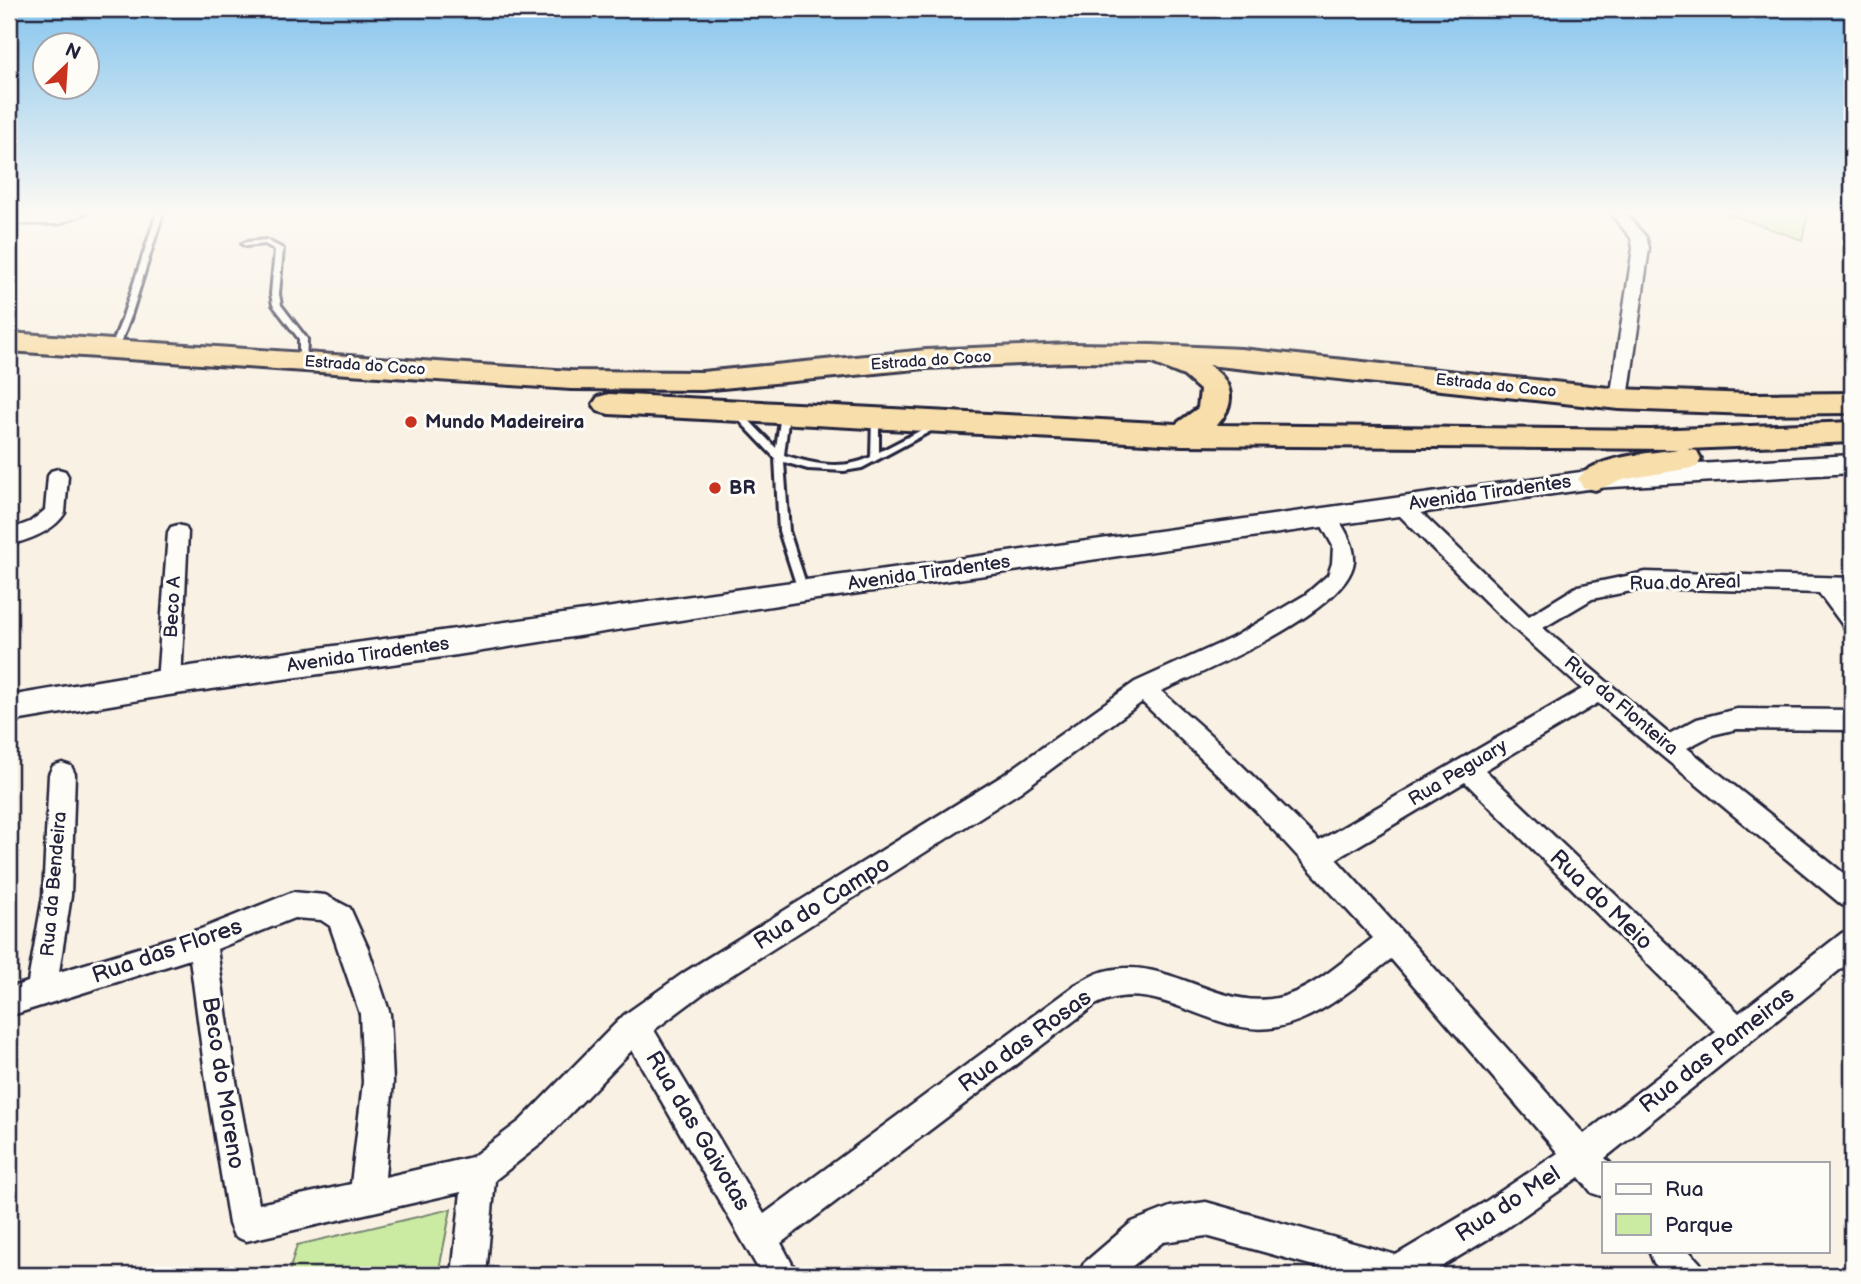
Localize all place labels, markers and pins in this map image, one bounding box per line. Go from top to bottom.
place label: Mundo Madeireira [425,411,584,434]
marker: Mundo Madeireira [403,414,419,430]
place label: BR [729,477,755,500]
marker: BR [707,480,723,496]

